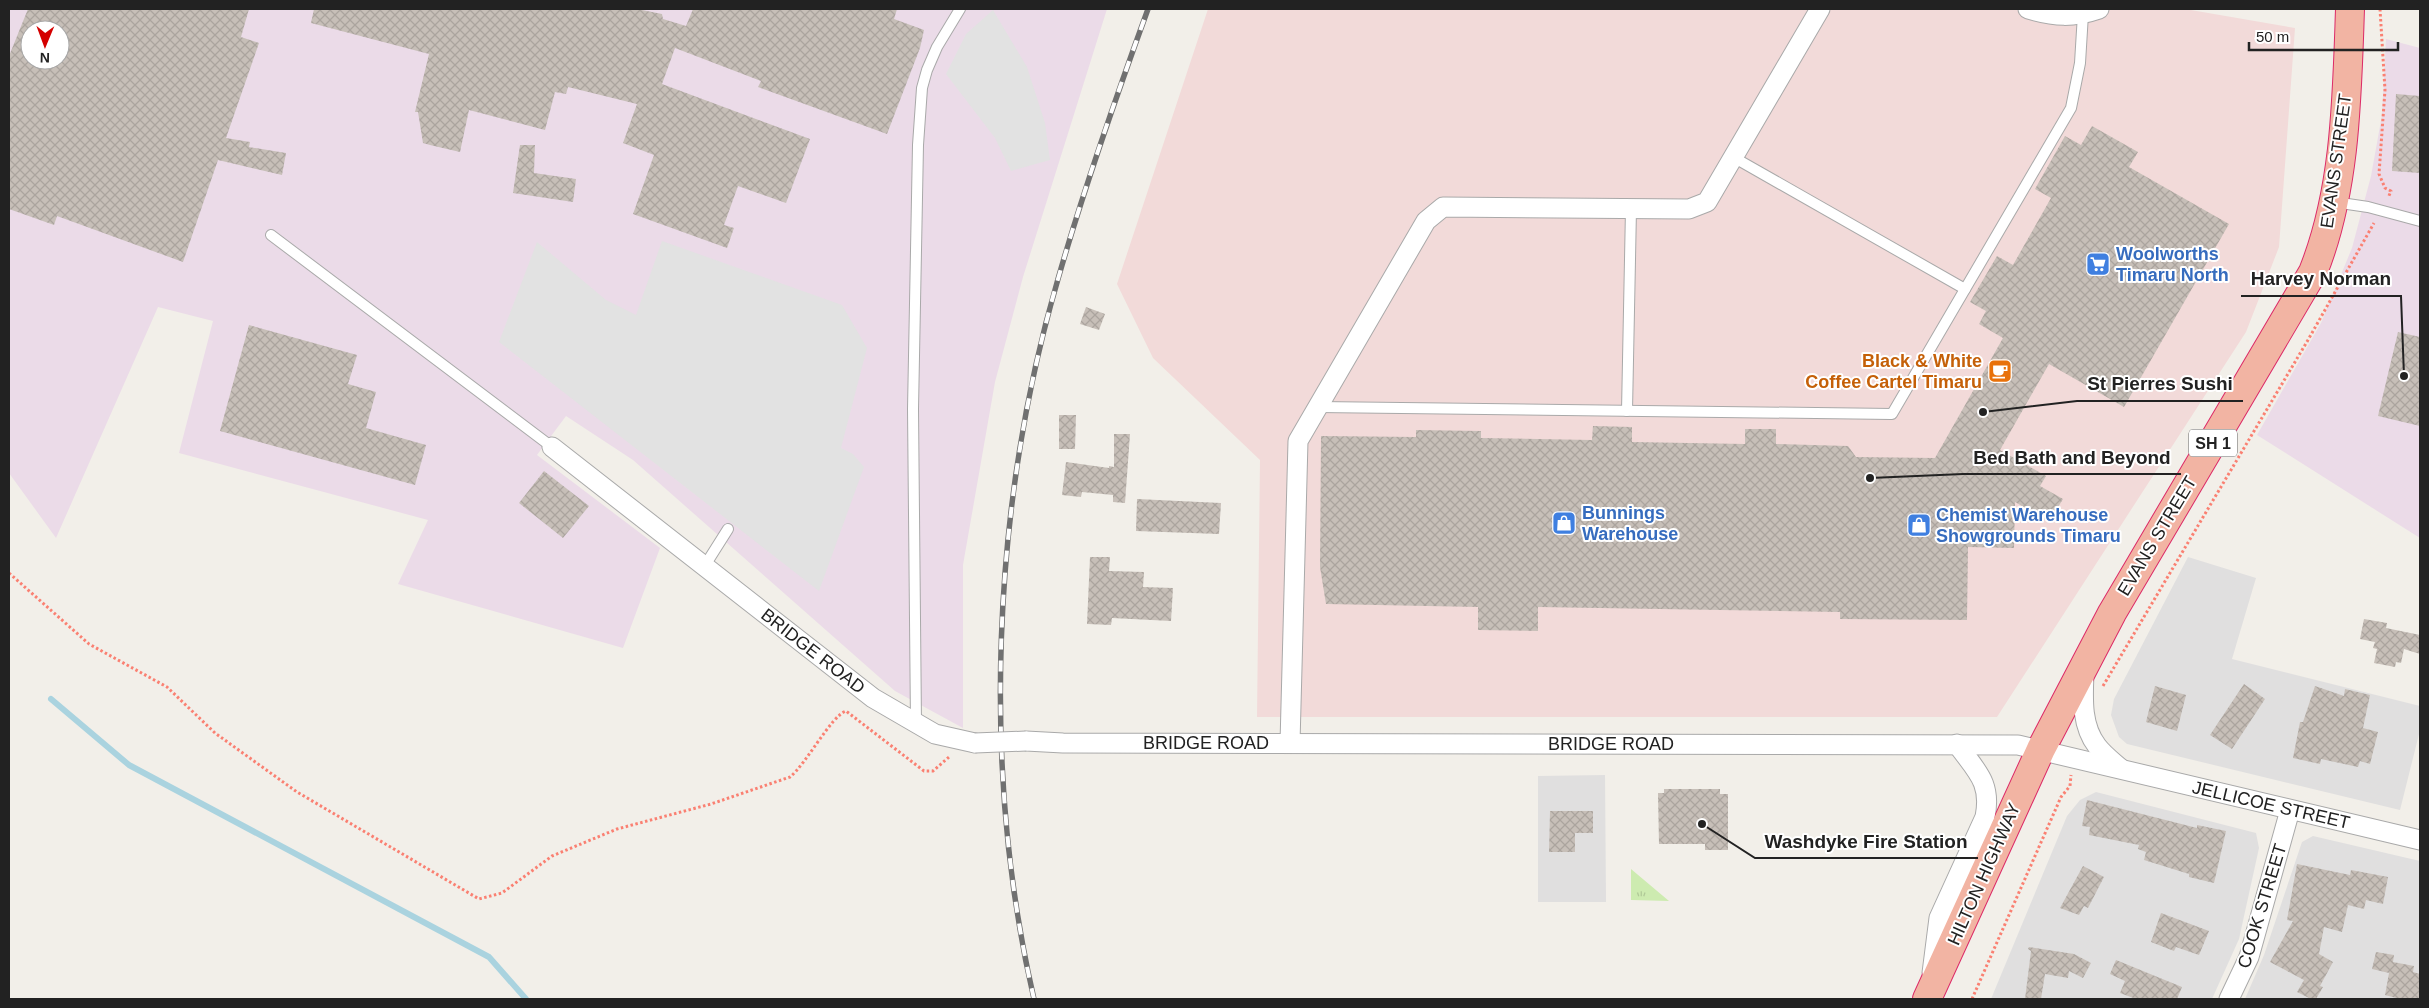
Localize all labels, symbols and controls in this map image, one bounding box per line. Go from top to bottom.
north arrow [20,20,70,70]
scale bar [2249,20,2398,52]
text: 50 m [2256,28,2289,45]
text: N [40,50,50,66]
street label: EVANS STREET [2317,92,2355,230]
place label: Woolworths Timaru North [2116,244,2229,285]
supermarket icon: Woolworths Timaru North [2085,251,2111,277]
callout: Harvey Norman [2241,262,2401,296]
text: Harvey Norman [2251,268,2391,289]
place label: Black & White Coffee Cartel Timaru [1805,351,1982,392]
cafe icon: Black & White Coffee Cartel Timaru [1987,358,2013,384]
callout: St Pierres Sushi [2077,367,2243,401]
text: St Pierres Sushi [2087,373,2233,394]
road number: SH 1 [2189,429,2237,456]
callout: Bed Bath and Beyond [1963,440,2181,474]
text: Bed Bath and Beyond [1973,447,2171,468]
street label: EVANS STREET [2113,473,2201,599]
place label: Bunnings Warehouse [1582,503,1678,544]
place label: Chemist Warehouse Showgrounds Timaru [1936,505,2121,546]
shop icon: Bunnings Warehouse [1551,510,1577,536]
shop icon: Chemist Warehouse Showgrounds Timaru [1906,512,1932,538]
street label: BRIDGE ROAD [757,604,869,698]
street label: BRIDGE ROAD [1143,733,1269,753]
street label: BRIDGE ROAD [1548,734,1674,754]
street label: JELLICOE STREET [2190,777,2352,833]
street label: HILTON HIGHWAY [1944,800,2024,948]
callout: Washdyke Fire Station [1755,824,1978,858]
text: Washdyke Fire Station [1764,831,1968,852]
street label: COOK STREET [2234,841,2290,971]

